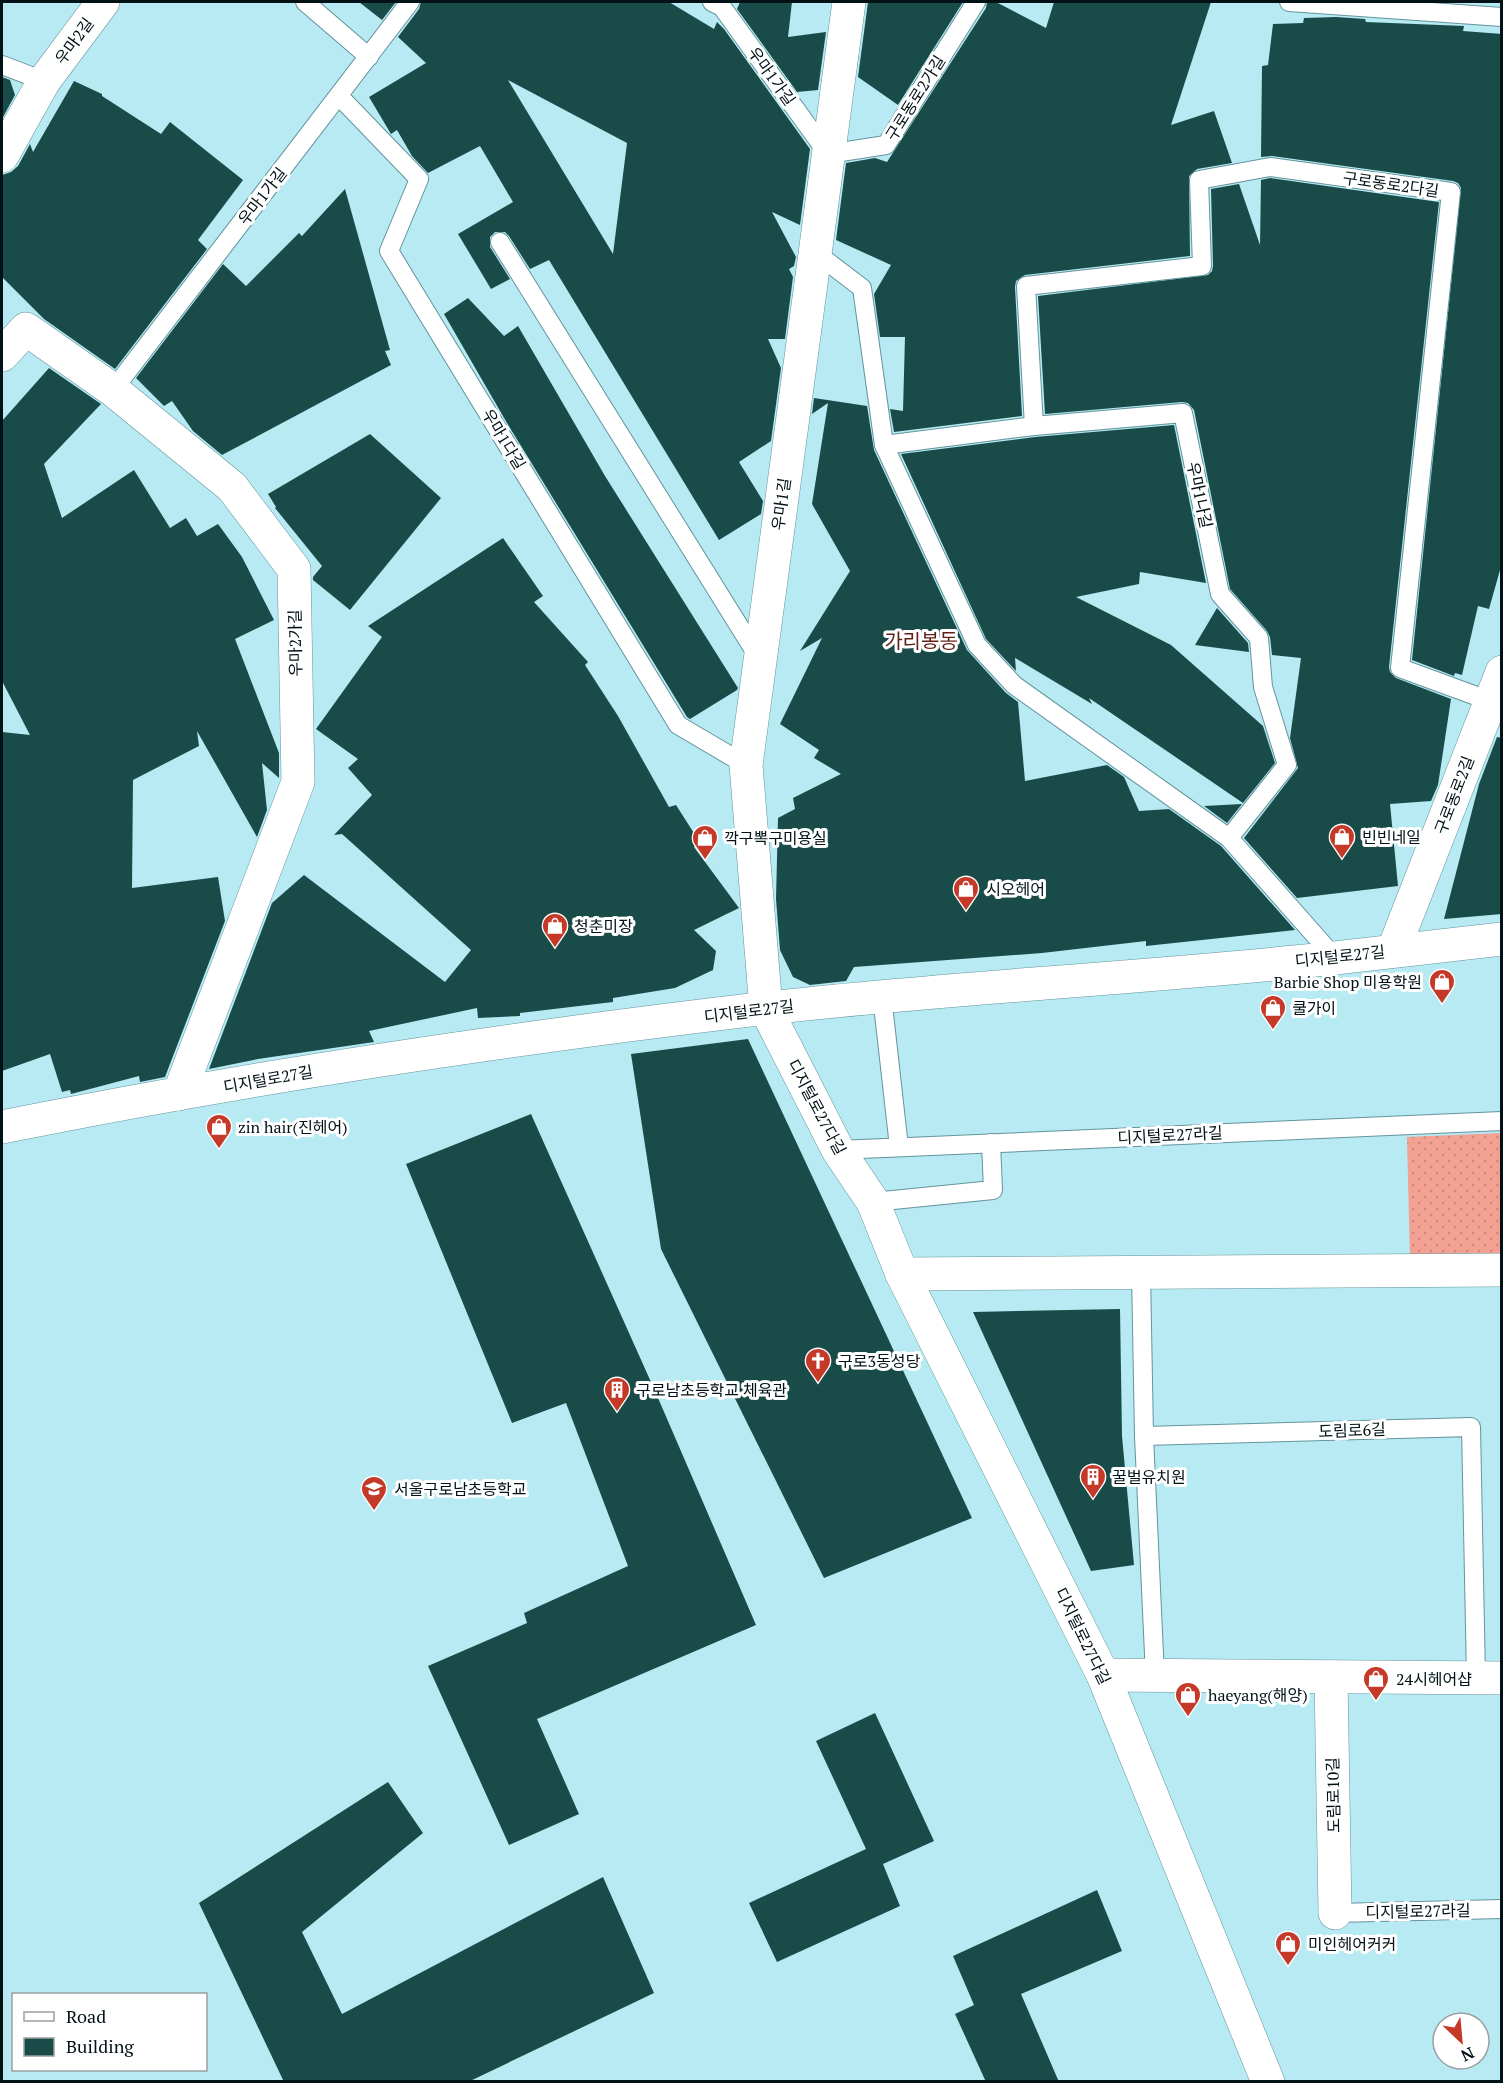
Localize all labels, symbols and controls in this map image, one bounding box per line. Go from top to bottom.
street label: 우마2길 [50,13,98,69]
street label: 우마1가길 [743,42,801,110]
street label: 구로동로2가길 [880,51,950,145]
street label: 우마1가길 [233,163,291,229]
street label: 구로동로2다길 [1342,166,1440,202]
street label: 우마1다길 [477,404,531,474]
street label: 우마1나길 [1182,460,1218,530]
street label: 우마1길 [766,476,796,532]
street label: 우마2가길 [283,609,307,677]
district label: 가리봉동 [884,627,958,654]
street label: 구로동로2길 [1429,753,1479,837]
shop icon: 빈빈네일 [1327,822,1357,860]
shop icon: 깍구뽁구미용실 [690,823,720,861]
place label: 빈빈네일 [1362,826,1421,848]
place label: 깍구뽁구미용실 [724,827,827,849]
shop icon: 시오헤어 [951,874,981,912]
place label: 시오헤어 [986,878,1045,900]
shop icon: 청춘미장 [540,911,570,949]
place label: 청춘미장 [574,915,633,937]
street label: 디지털로27길 [1294,940,1386,972]
shop icon: Barbie Shop 미용학원 [1427,967,1457,1005]
place label: Barbie Shop 미용학원 [1274,971,1422,993]
shop icon: 쿨가이 [1258,993,1288,1031]
street label: 디지털로27길 [703,995,795,1027]
place label: 쿨가이 [1292,997,1336,1019]
street label: 디지털로27다길 [783,1055,851,1159]
street label: 디지털로27길 [221,1060,315,1098]
shop icon: zin hair(진헤어) [204,1112,234,1150]
place label: zin hair(진헤어) [238,1116,348,1138]
street label: 디지털로27라길 [1117,1121,1223,1149]
church icon: 구로3동성당 [803,1346,833,1384]
place label: 구로3동성당 [838,1350,920,1372]
building icon: 구로남초등학교 체육관 [602,1375,632,1413]
place label: 구로남초등학교 체육관 [636,1379,787,1401]
street label: 도림로6길 [1318,1418,1386,1442]
building icon: 꿀벌유치원 [1078,1462,1108,1500]
place label: 꿀벌유치원 [1112,1466,1186,1488]
school or university icon: 서울구로남초등학교 [359,1474,389,1512]
place label: 서울구로남초등학교 [394,1478,526,1500]
street label: 디지털로27다길 [1050,1584,1116,1688]
shop icon: 24시헤어샵 [1361,1664,1391,1702]
place label: 24시헤어샵 [1396,1668,1472,1690]
shop icon: haeyang(해양) [1173,1680,1203,1718]
place label: haeyang(해양) [1208,1684,1308,1706]
street label: 도림로10길 [1321,1757,1345,1833]
street label: 디지털로27라길 [1365,1899,1471,1923]
shop icon: 미인헤어커커 [1273,1929,1303,1967]
place label: 미인헤어커커 [1308,1933,1396,1955]
legend [12,1993,207,2071]
text: Road [66,2004,106,2028]
north arrow [1431,2011,1491,2071]
text: Building [66,2034,134,2058]
text: N [1457,2042,1478,2067]

